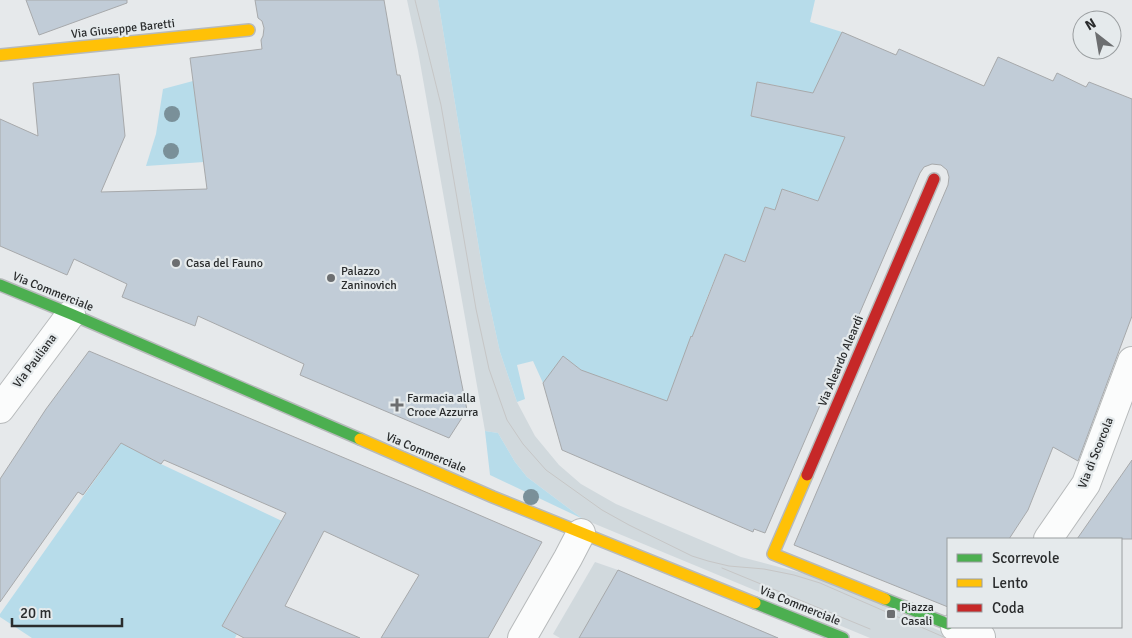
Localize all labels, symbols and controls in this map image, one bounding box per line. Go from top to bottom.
north arrow [1072,10,1122,60]
text: N [1082,14,1099,34]
street label: Via Giuseppe Baretti [70,16,176,42]
place label: Casa del Fauno [186,256,263,271]
marker: Casa del Fauno [170,257,182,269]
place label: Palazzo Zaninovich [341,264,397,293]
street label: Via Commerciale [10,269,96,315]
marker: Palazzo Zaninovich [325,272,337,284]
street label: Via Aleardo Aleardi [815,313,867,409]
street label: Via Pauliana [10,331,60,391]
place label: Farmacia alla Croce Azzurra [407,391,478,420]
marker: Farmacia alla Croce Azzurra [391,399,403,411]
street label: Via di Scorcola [1075,415,1117,491]
street label: Via Commerciale [383,429,469,477]
legend [947,538,1122,628]
text: Scorrevole [992,549,1059,567]
text: Lento [992,574,1028,592]
street label: Via Commerciale [757,583,843,629]
scale bar [12,596,122,628]
text: Coda [992,599,1024,617]
place label: Piazza Casali [901,600,934,629]
text: 20 m [20,604,51,622]
marker: Piazza Casali [885,608,897,620]

